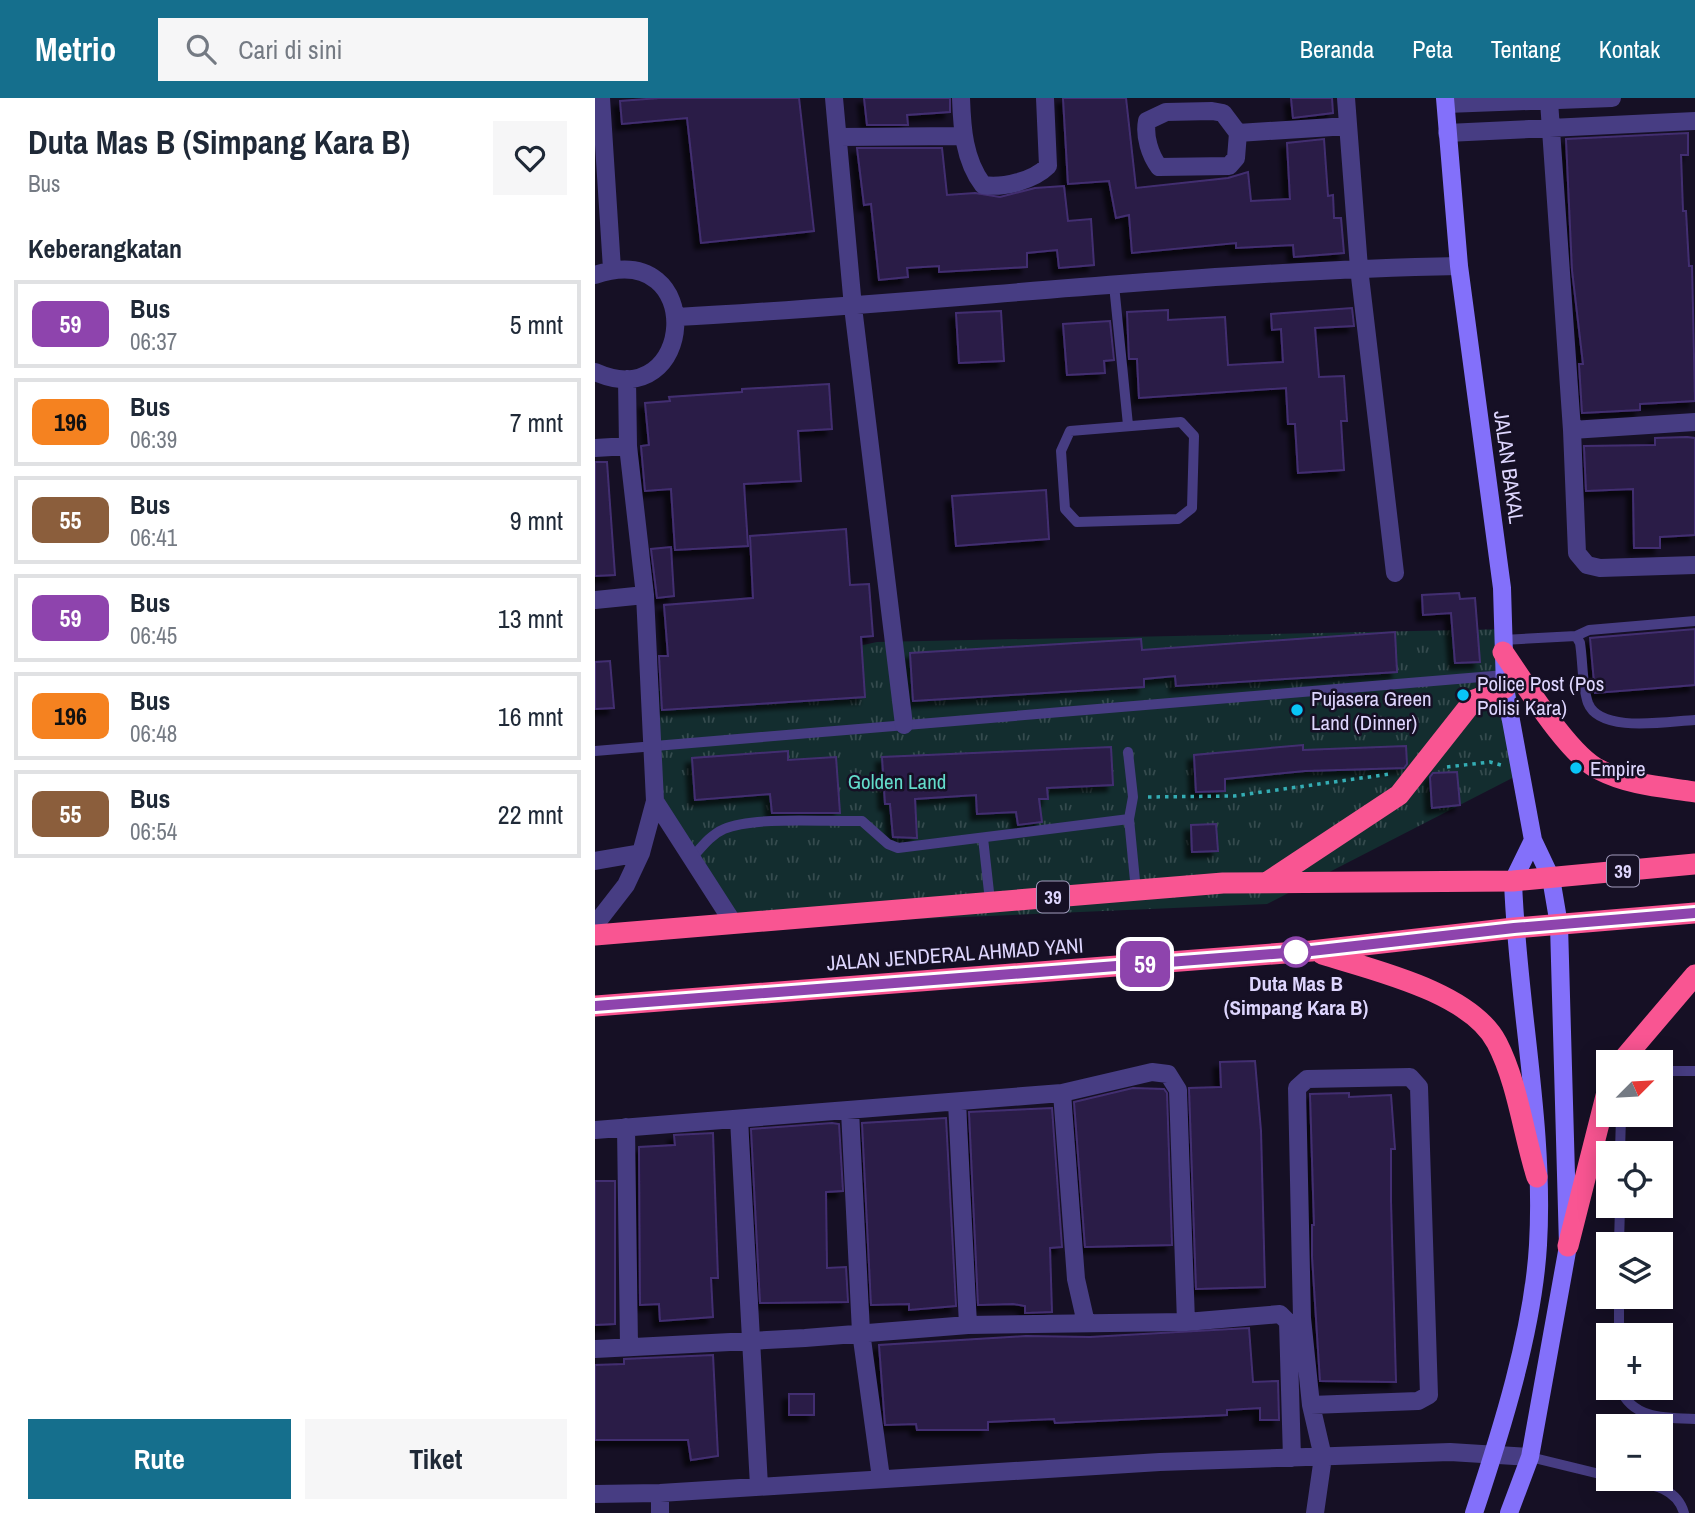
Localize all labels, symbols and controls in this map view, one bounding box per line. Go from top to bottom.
search box [158,18,648,81]
text: Metrio [35,27,116,71]
icon: search [182,30,220,68]
text: Cari di sini [238,32,342,67]
text: Beranda [1300,33,1374,65]
text: Peta [1412,33,1453,65]
text: Tentang [1491,33,1561,65]
text: Kontak [1599,33,1660,65]
text: Duta Mas B (Simpang Kara B) [28,120,410,164]
button: heart [493,121,567,195]
text: Bus [28,168,61,199]
text: Keberangkatan [28,231,182,266]
text: Bus [130,291,170,326]
text: 5 mnt [510,307,563,342]
text: 59 [60,308,81,340]
text: 06:37 [130,326,177,357]
text: Bus [130,389,170,424]
text: 7 mnt [510,405,563,440]
text: 196 [54,406,87,438]
street label: JALAN BAKAL [1487,409,1531,526]
text: 06:39 [130,424,177,455]
text: Bus [130,487,170,522]
text: 9 mnt [510,503,563,538]
text: 55 [60,504,81,536]
text: 06:41 [130,522,177,553]
text: Bus [130,585,170,620]
text: 13 mnt [498,601,563,636]
text: 59 [60,602,81,634]
text: 06:45 [130,620,177,651]
place label: Police Post (Pos Polisi Kara) [1477,669,1604,722]
text: Bus [130,683,170,718]
place label: Pujasera Green Land (Dinner) [1311,684,1432,737]
marker: Police Post (Pos Polisi Kara) [1455,687,1471,703]
text: 16 mnt [498,699,563,734]
text: 196 [54,700,87,732]
marker: Pujasera Green Land (Dinner) [1289,702,1305,718]
text: 06:48 [130,718,177,749]
place label: Empire [1590,754,1646,783]
marker: Empire [1568,760,1584,776]
park label: Golden Land [848,767,946,796]
text: Bus [130,781,170,816]
text: 22 mnt [498,797,563,832]
text: 55 [60,798,81,830]
text: 06:54 [130,816,177,847]
road number: 39 [1607,856,1639,886]
road number: 39 [1037,882,1069,912]
street label: JALAN JENDERAL AHMAD YANI [826,931,1084,977]
marker: Duta Mas B (Simpang Kara B) [1281,937,1311,967]
line badge: 59 [1113,941,1177,987]
text: 59 [1134,948,1156,980]
place label: Duta Mas B (Simpang Kara B) [1224,969,1369,1022]
north arrow [1596,1050,1673,1127]
map controls [1596,1050,1673,1491]
button: locate [1596,1141,1673,1218]
button: layers [1596,1232,1673,1309]
button: + [1596,1323,1673,1400]
button: − [1596,1414,1673,1491]
button: Rute [28,1419,291,1499]
button: Tiket [305,1419,567,1499]

